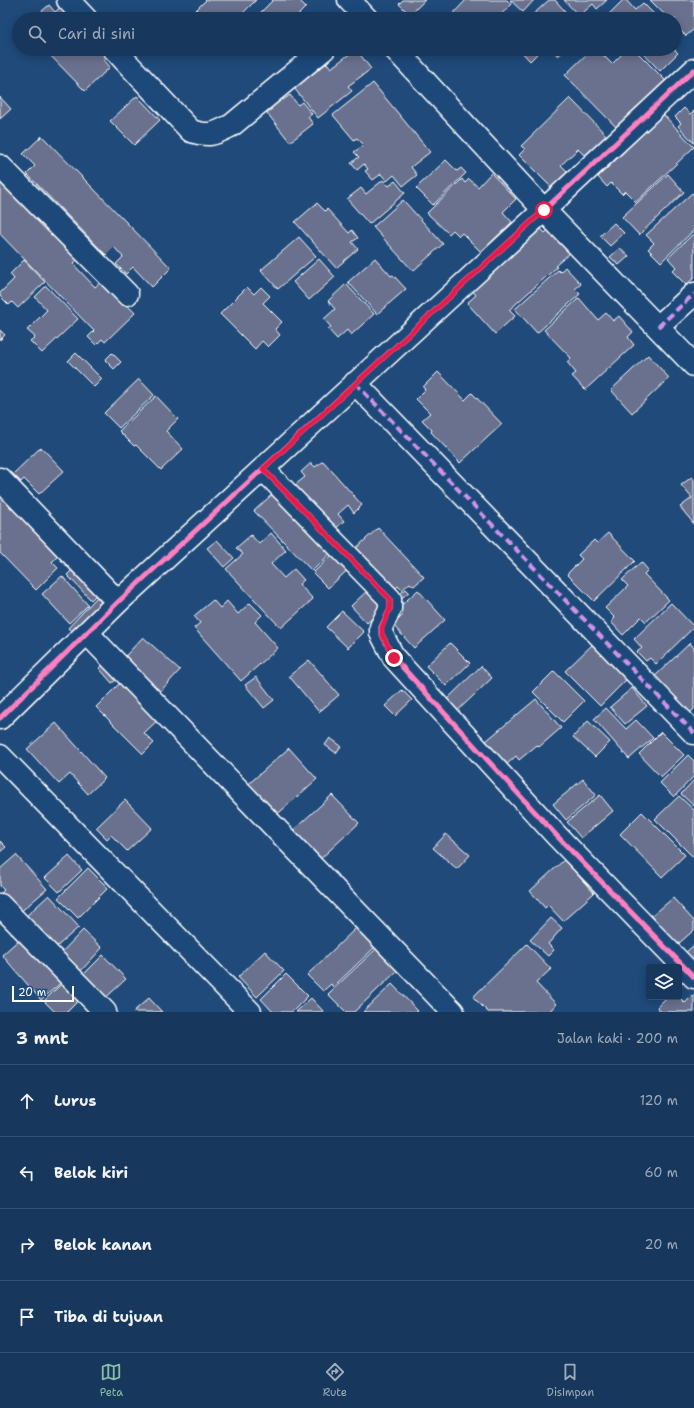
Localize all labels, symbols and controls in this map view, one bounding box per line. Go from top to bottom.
search box [12,12,682,56]
icon: search [26,23,48,45]
text: Cari di sini [58,24,135,44]
route start [535,201,553,219]
route end [385,649,403,667]
map controls [646,964,682,1000]
button: layers [646,964,682,1000]
scale bar [12,984,74,1003]
text: 20 m [18,985,46,1000]
text: 3 mnt [16,1027,69,1049]
text: Jalan kaki · 200 m [557,1030,678,1047]
icon: ahead [16,1090,38,1112]
text: Lurus [54,1091,96,1111]
text: 120 m [640,1092,678,1109]
icon: left [16,1162,38,1184]
text: Belok kiri [54,1163,128,1183]
text: 60 m [645,1164,678,1181]
icon: right [16,1234,38,1256]
text: Belok kanan [54,1235,152,1255]
text: 20 m [645,1236,678,1253]
icon: arrive [16,1306,38,1328]
text: Tiba di tujuan [54,1307,163,1327]
tab: Peta [100,1361,123,1400]
tab: Rute [323,1361,347,1400]
tab: Disimpan [547,1361,594,1400]

